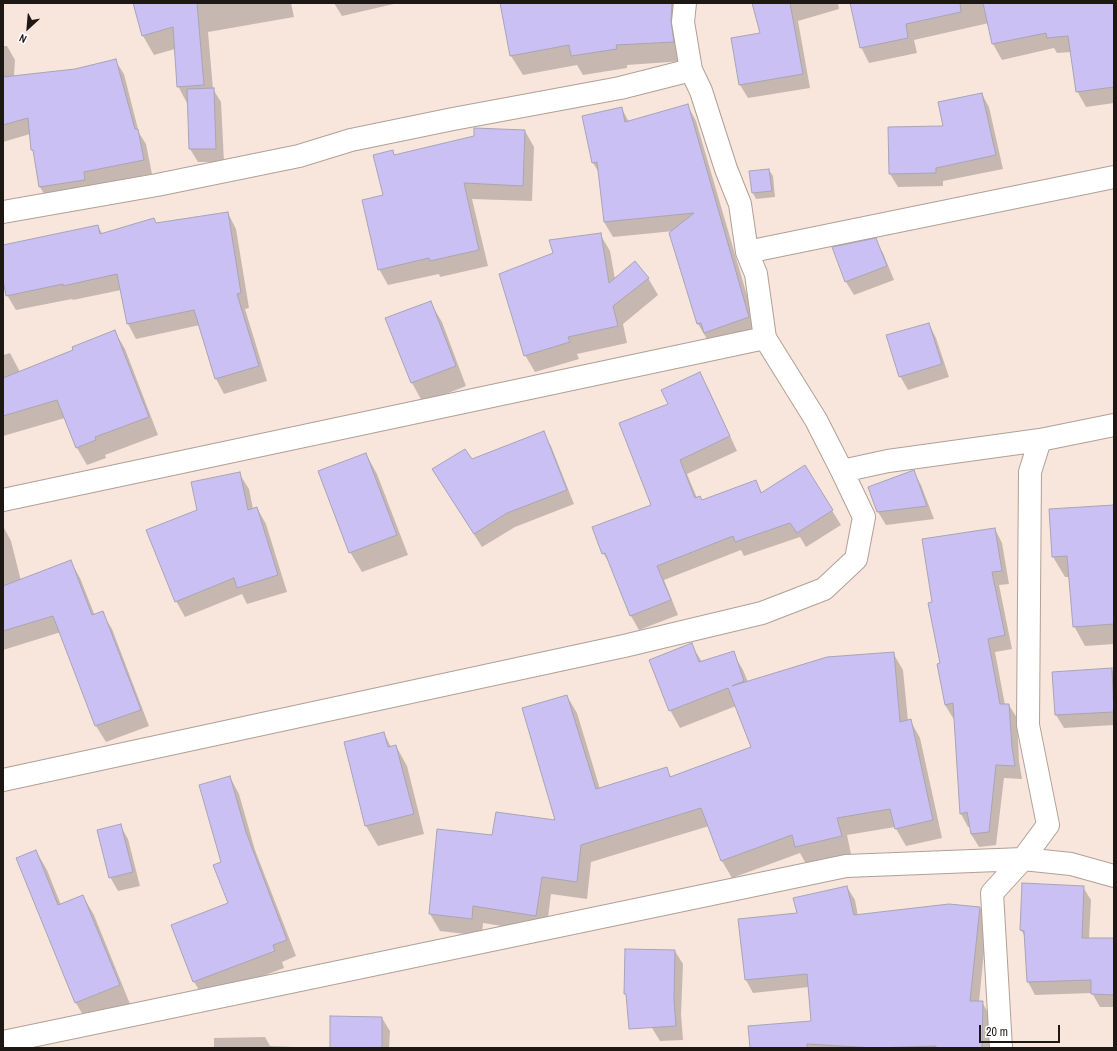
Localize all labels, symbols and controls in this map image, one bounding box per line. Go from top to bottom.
north arrow [8,8,48,48]
text: N [17,31,29,47]
scale bar [981,1017,1062,1043]
text: 20 m [986,1024,1008,1040]

